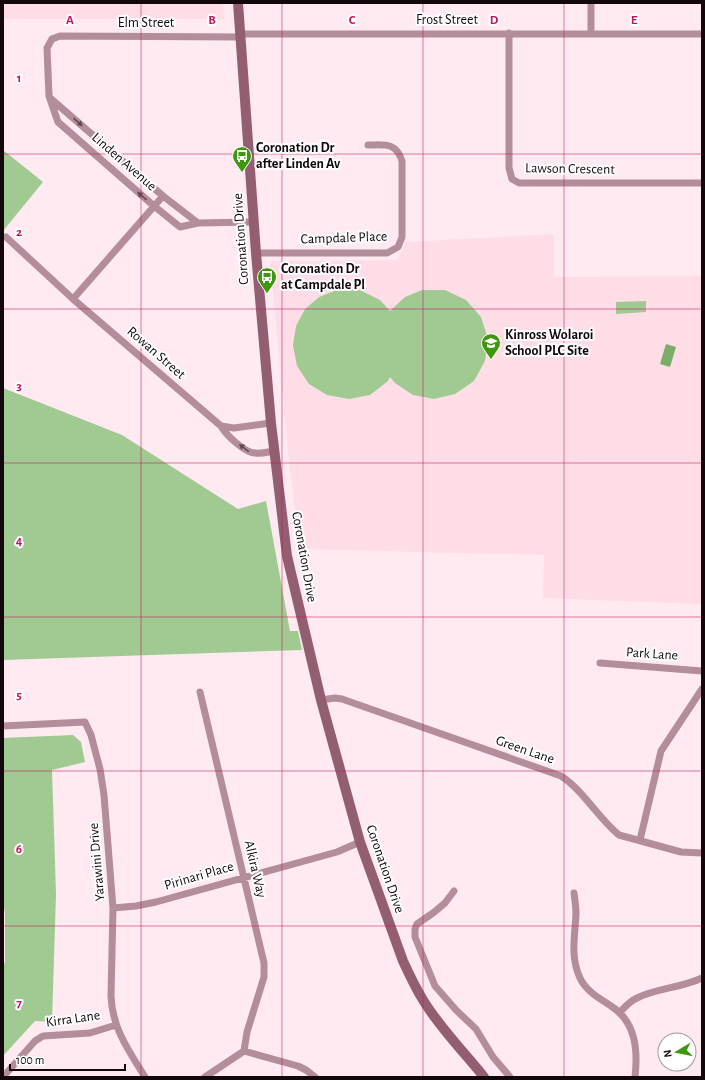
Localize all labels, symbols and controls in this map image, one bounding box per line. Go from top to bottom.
street label: Frost Street [416,13,478,27]
text: A [66,14,74,27]
text: B [208,14,216,27]
text: C [349,14,356,27]
text: D [490,14,499,27]
text: E [631,14,638,27]
street label: Elm Street [118,16,175,30]
text: 1 [17,72,21,85]
one-way arrow [73,117,83,126]
street label: Linden Avenue [89,130,159,194]
place label: Coronation Dr after Linden Av [256,141,341,171]
bus stop icon: Coronation Dr after Linden Av [231,145,253,173]
street label: Lawson Crescent [525,161,615,177]
one-way arrow [137,191,147,200]
street label: Coronation Drive [231,193,251,285]
text: 2 [16,226,22,239]
street label: Campdale Place [300,229,388,247]
place label: Coronation Dr at Campdale Pl [281,262,365,292]
bus stop icon: Coronation Dr at Campdale Pl [256,266,278,294]
street label: Rowan Street [124,324,188,382]
place label: Kinross Wolaroi School PLC Site [505,328,593,358]
school or university icon: Kinross Wolaroi School PLC Site [480,332,502,360]
text: 3 [16,380,22,393]
one-way arrow [238,444,249,452]
street label: Coronation Drive [289,511,319,603]
text: 4 [16,535,23,548]
street label: Park Lane [625,645,679,663]
text: 5 [16,689,22,702]
street label: Green Lane [494,733,556,767]
street label: Yarawini Drive [87,822,107,902]
street label: Coronation Drive [363,823,407,915]
street label: Alkira Way [242,839,268,899]
text: 6 [16,843,22,856]
street label: Pirinari Place [163,859,235,893]
text: 7 [16,997,22,1010]
street label: Kirra Lane [45,1008,101,1030]
north arrow [657,1032,697,1072]
scale bar [10,1046,125,1072]
text: N [662,1049,674,1058]
text: 100 m [16,1054,44,1066]

